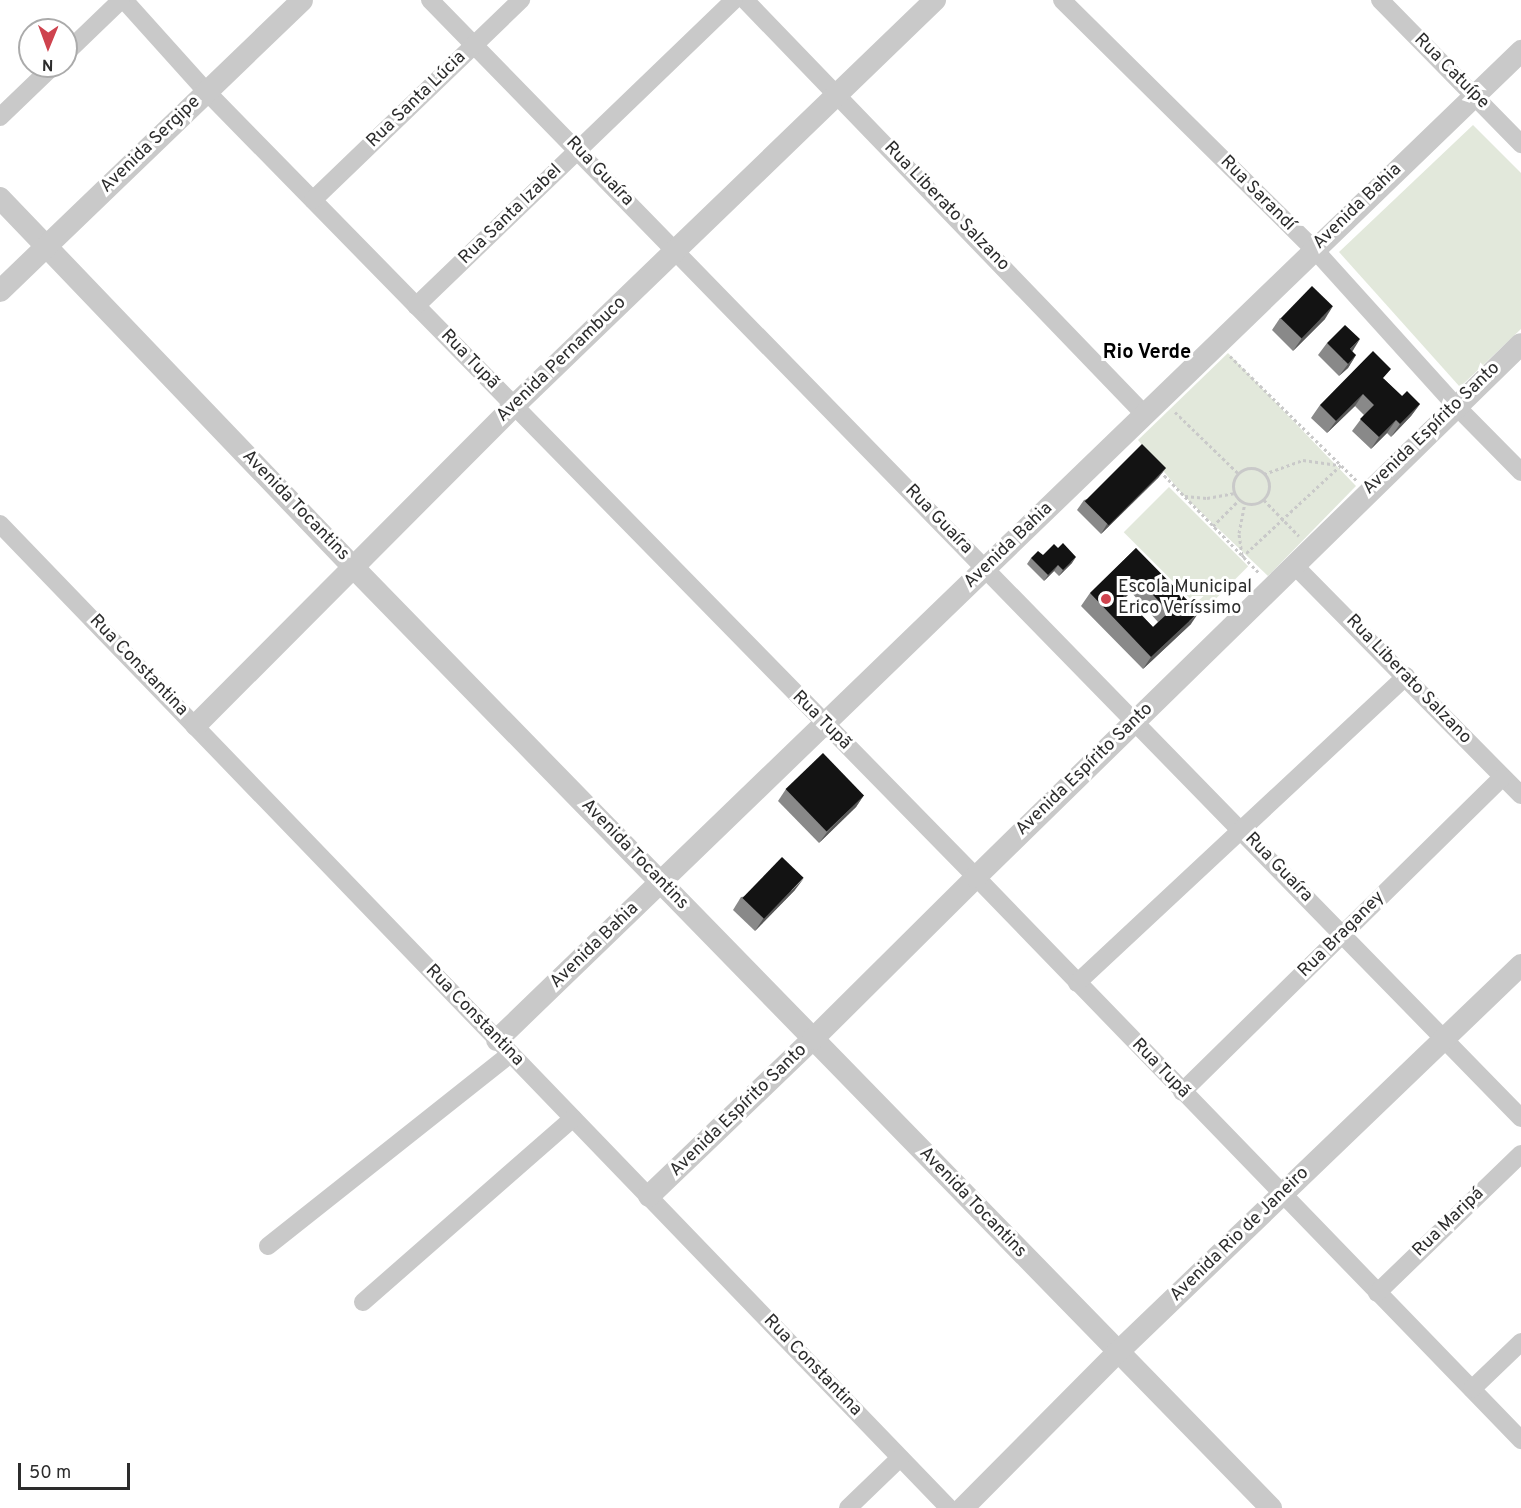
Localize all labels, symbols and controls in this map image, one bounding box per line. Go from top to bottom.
north arrow [18,18,78,78]
street label: Rua Catuípe [1409,30,1493,114]
street label: Rua Santa Lúcia [363,47,471,153]
text: N [42,54,54,74]
street label: Avenida Sergipe [97,92,205,198]
street label: Rua Guaíra [561,133,637,211]
street label: Rua Liberato Salzano [879,138,1013,276]
street label: Rua Sarandí [1215,152,1299,236]
street label: Avenida Bahia [1309,159,1407,255]
street label: Rua Santa Izabel [455,160,567,270]
street label: Avenida Pernambuco [493,293,631,427]
street label: Rua Tupã [435,325,503,395]
district label: Rio Verde [1102,341,1192,365]
street label: Avenida Espírito Santo [1359,358,1505,500]
street label: Avenida Tocantins [237,446,353,566]
street label: Rua Guaíra [900,481,976,559]
street label: Avenida Bahia [960,498,1058,594]
place label: Escola Municipal Erico Veríssimo [1118,578,1252,620]
marker: Escola Municipal Erico Veríssimo [1099,592,1113,606]
street label: Rua Constantina [84,611,192,721]
street label: Rua Liberato Salzano [1341,611,1475,749]
street label: Rua Tupã [787,687,855,755]
street label: Avenida Espírito Santo [1012,699,1158,841]
street label: Avenida Tocantins [576,795,692,915]
street label: Rua Guaíra [1240,829,1316,907]
street label: Rua Braganey [1294,887,1390,983]
street label: Avenida Bahia [546,898,644,994]
street label: Rua Constantina [420,961,528,1071]
street label: Rua Tupã [1126,1034,1194,1104]
street label: Avenida Espírito Santo [666,1040,812,1182]
street label: Avenida Tocantins [914,1143,1030,1263]
street label: Avenida Rio de Janeiro [1166,1163,1314,1307]
street label: Rua Maripá [1409,1184,1489,1262]
street label: Rua Constantina [758,1311,866,1421]
scale bar [21,1451,134,1489]
text: 50 m [29,1462,71,1485]

